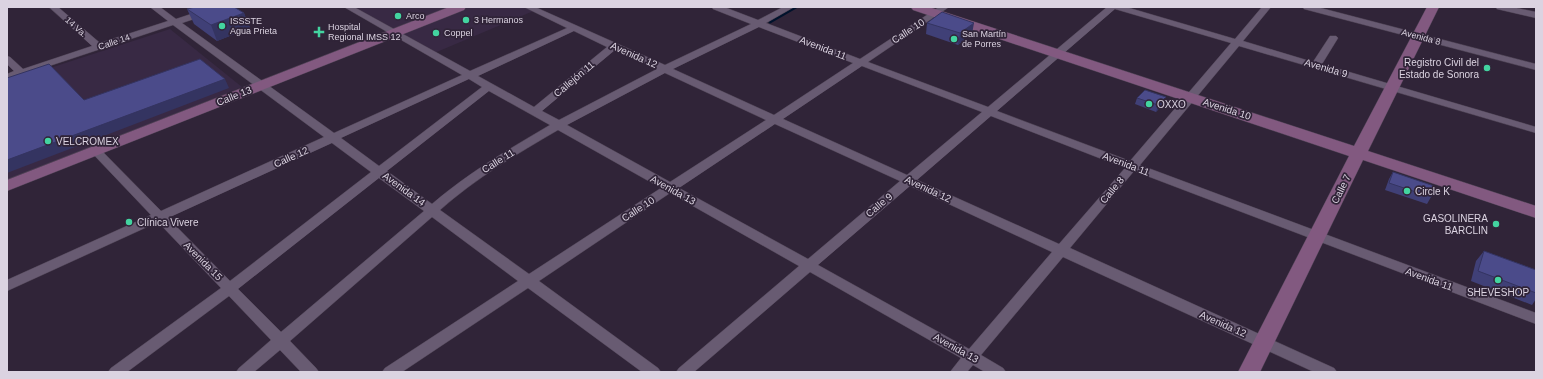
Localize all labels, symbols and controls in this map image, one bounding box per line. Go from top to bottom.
marker: Arco [393,11,403,21]
place label: Arco [406,11,425,21]
street label: 14 Va. [63,15,89,39]
marker: 3 Hermanos [461,15,471,25]
place label: 3 Hermanos [474,15,524,25]
place label: ISSSTE Agua Prieta [230,16,277,36]
street label: Calle 10 [890,16,927,46]
marker: ISSSTE Agua Prieta [217,21,227,31]
place label: Hospital Regional IMSS 12 [328,22,401,42]
marker: Hospital Regional IMSS 12 [313,26,325,38]
street label: Avenida 8 [1400,27,1442,47]
marker: Coppel [431,28,441,38]
place label: Coppel [444,28,473,38]
place label: San Martín de Porres [962,29,1006,49]
street label: Calle 14 [97,32,131,52]
street label: Avenida 11 [798,34,848,62]
marker: San Martín de Porres [949,34,959,44]
street label: Avenida 12 [609,40,659,70]
street label: Avenida 9 [1303,57,1349,80]
place label: Registro Civil del Estado de Sonora [1399,57,1479,80]
street label: Callejón 11 [552,59,597,99]
marker: Registro Civil del Estado de Sonora [1482,63,1492,73]
street label: Calle 13 [215,84,253,108]
street label: Avenida 10 [1202,96,1253,122]
marker: OXXO [1144,99,1154,109]
place label: OXXO [1157,99,1186,110]
marker: VELCROMEX [43,136,53,146]
place label: VELCROMEX [56,136,119,147]
street label: Calle 12 [272,144,310,169]
street label: Calle 11 [480,147,517,175]
street label: Avenida 11 [1101,150,1151,178]
street label: Avenida 14 [381,170,428,208]
street label: Calle 7 [1329,172,1353,205]
street label: Avenida 13 [649,173,698,207]
street label: Avenida 12 [903,173,953,205]
street label: Calle 8 [1098,174,1126,205]
marker: Circle K [1402,186,1412,196]
place label: Circle K [1415,186,1450,197]
street label: Calle 9 [864,191,895,219]
street label: Calle 10 [620,194,657,224]
place label: GASOLINERA BARCLIN [1423,213,1488,236]
marker: Clínica Vivere [124,217,134,227]
place label: Clínica Vivere [137,217,199,228]
marker: GASOLINERA BARCLIN [1491,219,1501,229]
street label: Avenida 15 [181,239,225,283]
street label: Avenida 11 [1404,265,1454,293]
marker: SHEVESHOP [1493,275,1503,285]
place label: SHEVESHOP [1467,287,1529,298]
street label: Avenida 12 [1198,309,1248,339]
street label: Avenida 13 [932,331,981,365]

